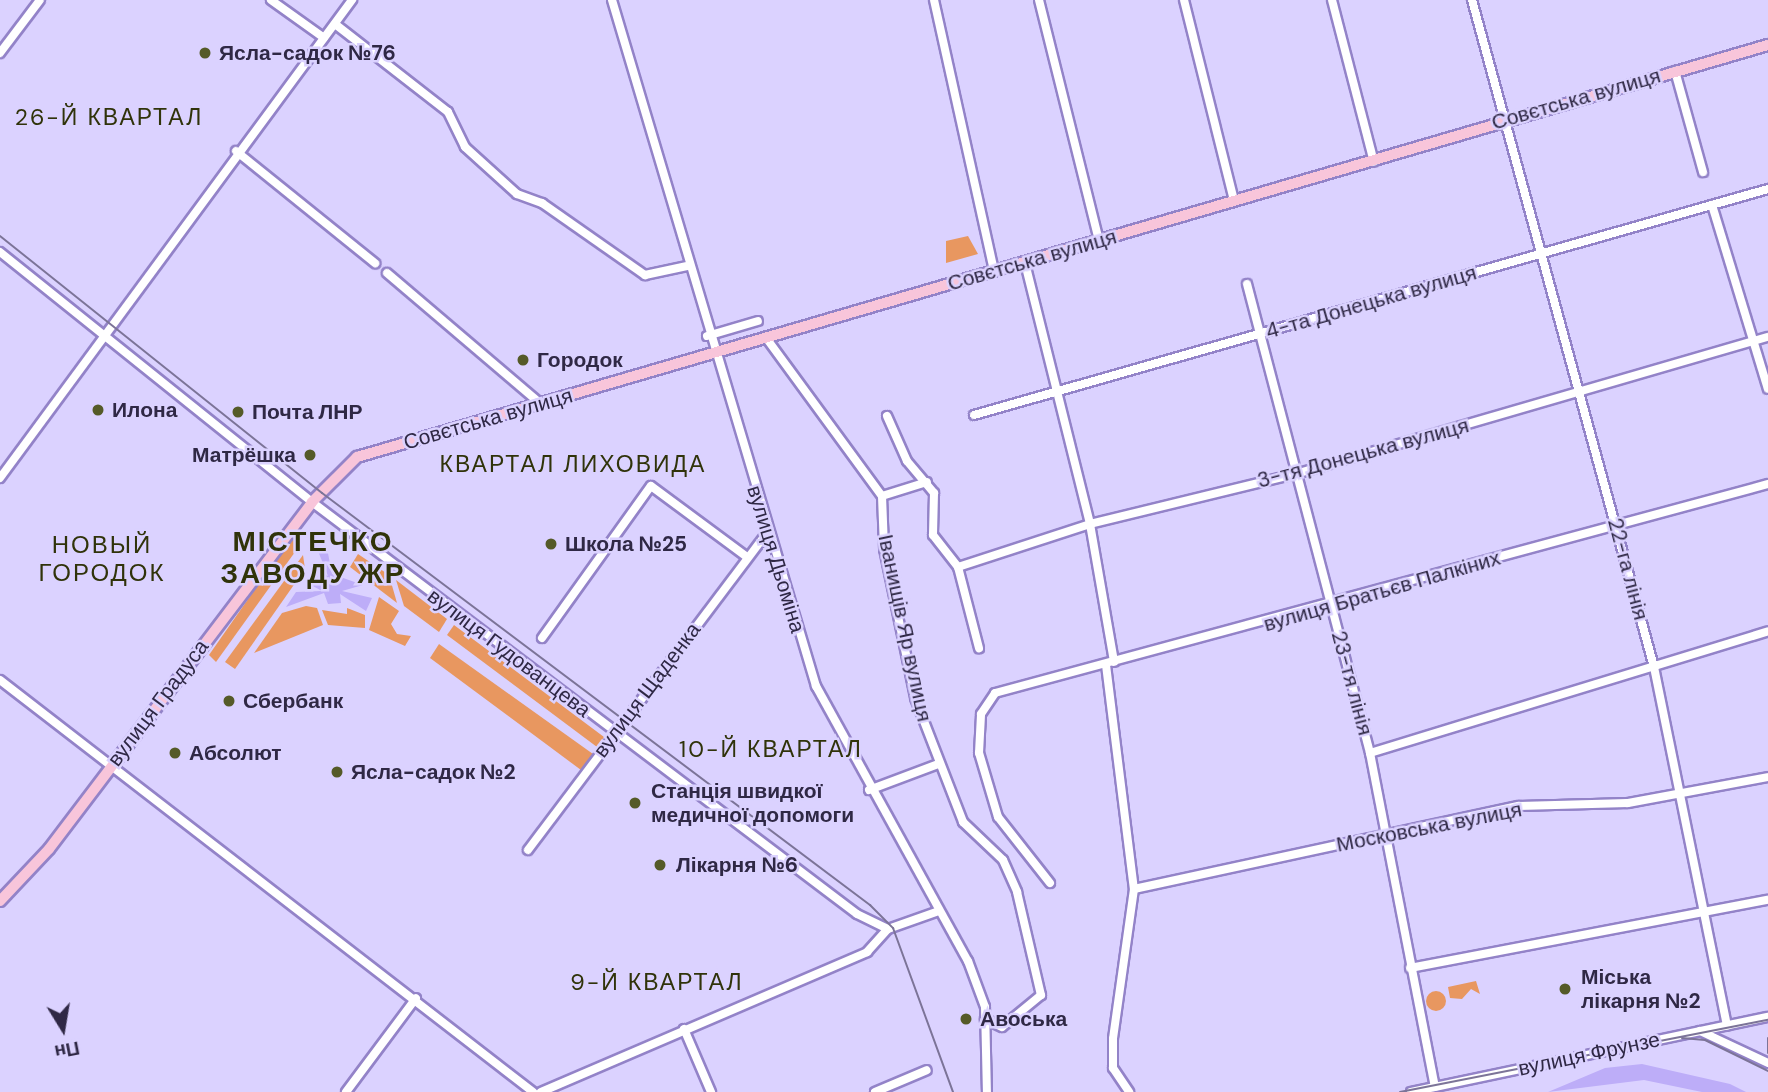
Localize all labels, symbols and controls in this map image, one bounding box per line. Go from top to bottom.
place label: Ясла-садок №76 [219,40,396,66]
marker: Ясла-садок №76 [197,45,213,61]
street label: Совєтська вулиця [1489,63,1663,135]
district label: 26-Й КВАРТАЛ [16,103,202,131]
street label: Совєтська вулиця [945,224,1119,296]
street label: 4-та Донецька вулиця [1263,260,1479,344]
place label: Городок [537,347,623,373]
marker: Городок [515,352,531,368]
street label: Совєтська вулиця [401,383,575,455]
place label: Илона [112,397,177,423]
place label: Почта ЛНР [252,399,362,425]
marker: Илона [90,402,106,418]
marker: Почта ЛНР [230,404,246,420]
street label: 3-тя Донецька вулиця [1255,413,1471,493]
place label: Матрёшка [192,442,296,468]
marker: Матрёшка [302,447,318,463]
district label: КВАРТАЛ ЛИХОВИДА [442,450,704,478]
street label: вулиця Дьоміна [742,482,810,636]
street label: 22-га лінія [1602,515,1654,623]
district label: МІСТЕЧКО ЗАВОДУ ЖР [222,525,404,591]
district label: НОВЫЙ ГОРОДОК [39,531,165,587]
place label: Школа №25 [565,531,687,557]
street label: Іванищів Яр вулиця [873,532,937,724]
marker: Школа №25 [543,536,559,552]
street label: вулиця Братьєв Палкіних [1261,545,1503,637]
street label: вулиця Гудованцева [422,583,596,723]
street label: вулиця Щаденка [588,618,706,762]
street label: 23-тя лінія [1326,628,1378,738]
street label: вулиця Градуса [102,635,214,771]
place label: Сбербанк [243,688,343,714]
marker: Сбербанк [221,693,237,709]
district label: 10-Й КВАРТАЛ [681,735,861,763]
place label: Абсолют [189,740,282,766]
marker: Абсолют [167,745,183,761]
place label: Ясла-садок №2 [351,759,516,785]
marker: Ясла-садок №2 [329,764,345,780]
place label: Станція швидкої медичної допомоги [651,778,854,828]
marker: Станція швидкої медичної допомоги [625,793,645,813]
street label: Московська вулиця [1334,797,1524,857]
place label: Лікарня №6 [676,852,798,878]
marker: Лікарня №6 [650,855,670,875]
place label: Міська лікарня №2 [1581,964,1701,1014]
district label: 9-Й КВАРТАЛ [572,968,742,996]
marker: Міська лікарня №2 [1555,979,1575,999]
north arrow [28,994,98,1064]
place label: Авоська [980,1006,1067,1032]
marker: Авоська [958,1011,974,1027]
street label: вулиця Фрунзе [1516,1027,1662,1081]
text: Пн [52,1035,82,1065]

